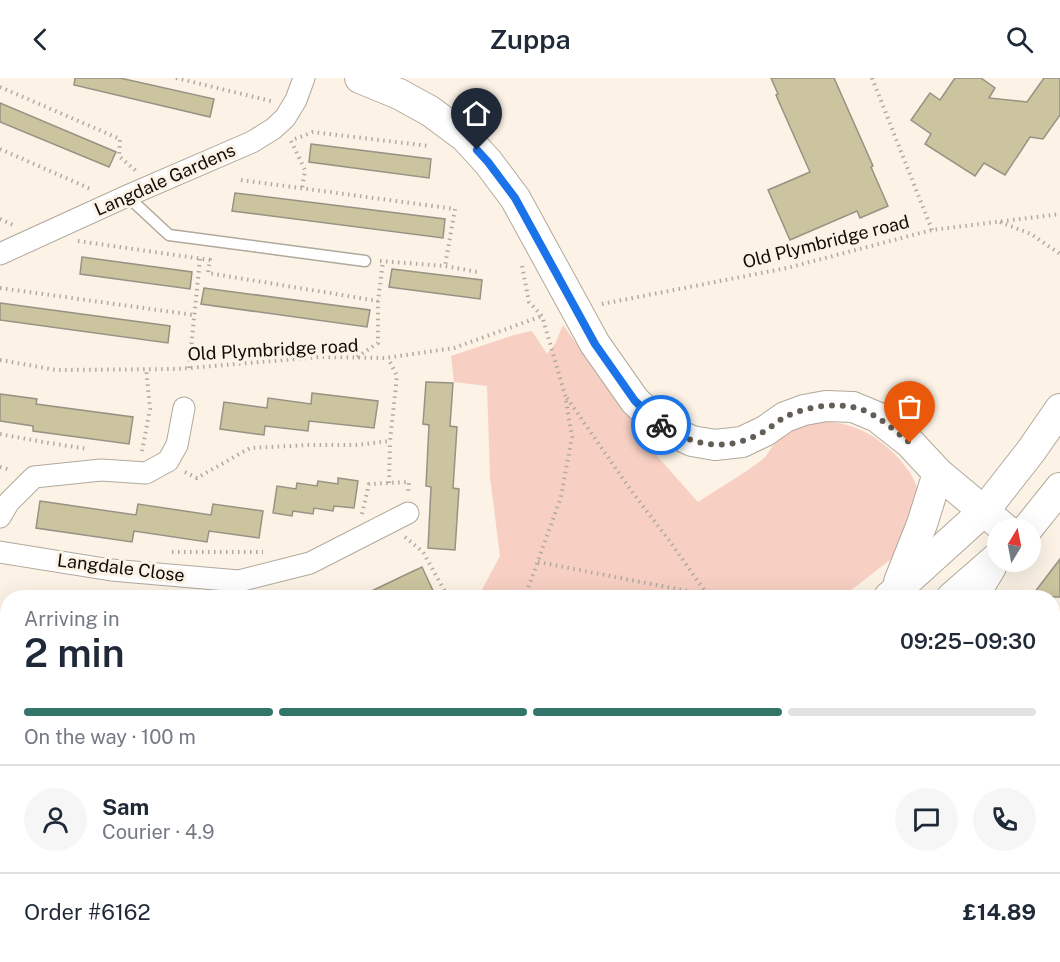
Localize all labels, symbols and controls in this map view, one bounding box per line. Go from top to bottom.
icon: back [24,23,57,56]
text: Zuppa [489,23,571,55]
icon: search [1003,23,1036,56]
pin [451,88,502,150]
icon: home [460,97,493,130]
street label: Langdale Gardens [91,139,238,220]
street label: Old Plymbridge road [740,211,911,272]
street label: Old Plymbridge road [187,335,359,364]
pin [884,381,935,443]
icon: bag [893,390,926,423]
courier [631,395,691,455]
icon: bike [645,409,678,442]
north arrow [987,518,1041,572]
map controls [987,518,1041,572]
street label: Langdale Close [56,549,186,586]
text: Arriving in [24,607,119,631]
text: 09:25–09:30 [900,628,1036,654]
text: 2 min [24,630,125,676]
text: On the way · 100 m [24,725,196,749]
button: person [24,788,87,851]
button: chat [895,788,958,851]
button: phone [973,788,1036,851]
text: Sam [102,794,149,820]
text: Courier · 4.9 [102,820,214,844]
text: Order #6162 [24,899,151,925]
text: £14.89 [963,899,1036,925]

